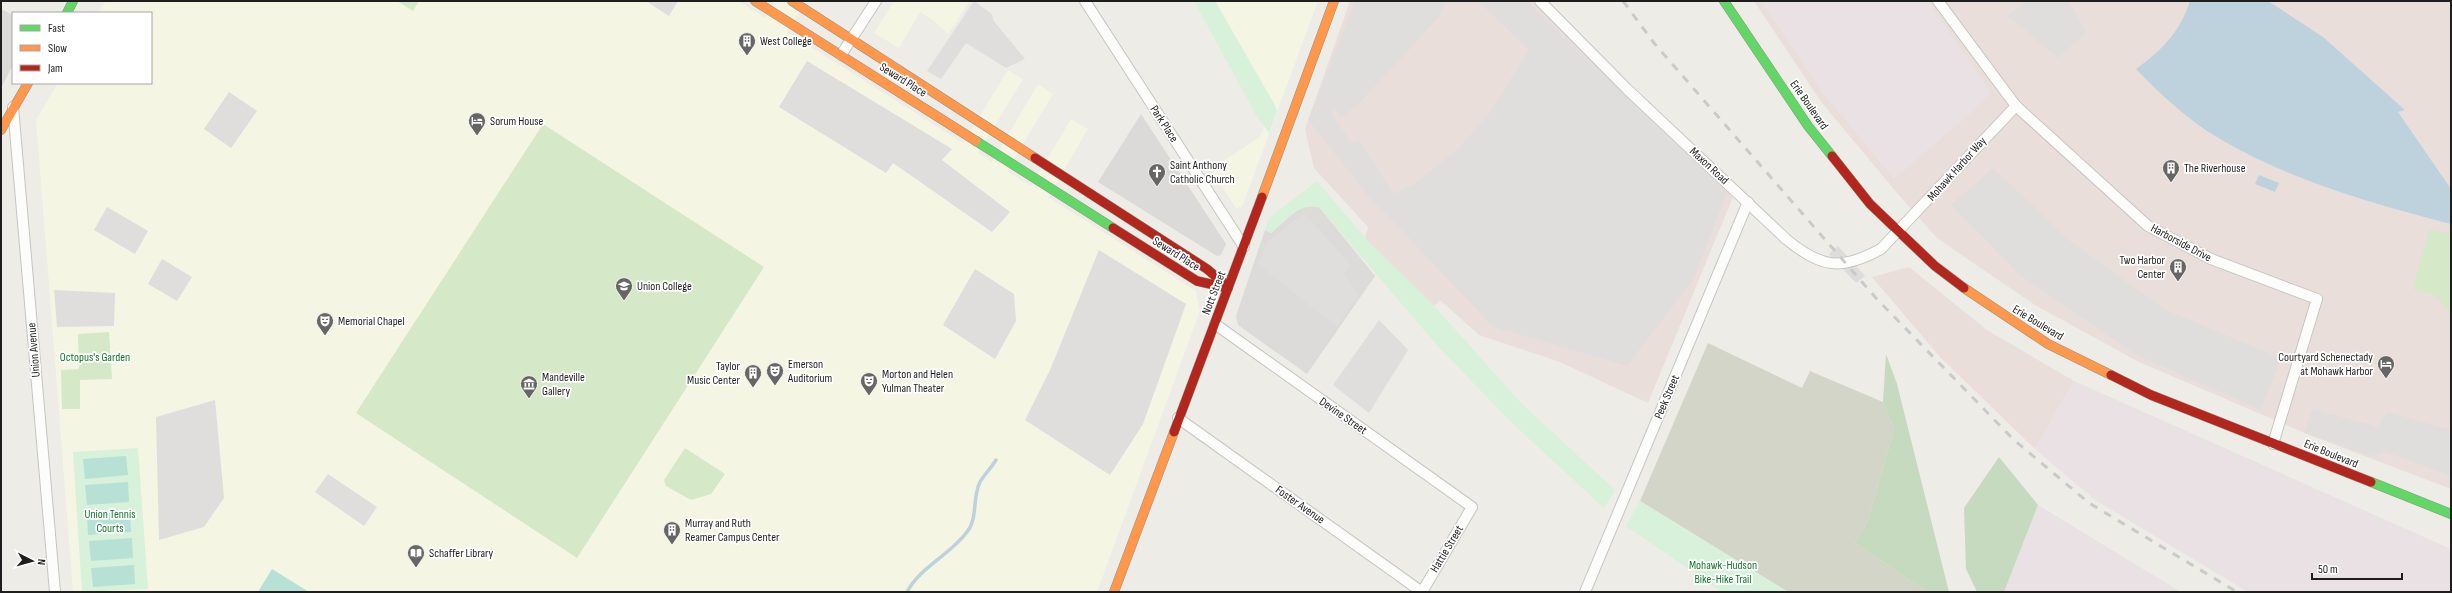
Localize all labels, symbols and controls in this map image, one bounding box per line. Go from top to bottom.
legend [12,12,152,84]
text: Fast [48,21,65,36]
building icon: West College [737,31,757,56]
place label: West College [760,34,812,49]
text: Slow [48,41,67,56]
street label: Seward Place [877,60,929,100]
text: Jam [47,61,63,76]
street label: Erie Boulevard [1787,77,1831,133]
street label: Park Place [1147,103,1182,145]
hotel icon: Sorum House [467,111,487,136]
place label: Sorum House [490,114,544,129]
street label: Mohawk Harbor Way [1924,134,1990,204]
street label: Maxon Road [1686,144,1732,188]
place label: Saint Anthony Catholic Church [1170,158,1235,187]
building icon: The Riverhouse [2161,158,2181,183]
place label: The Riverhouse [2184,161,2246,176]
church icon: Saint Anthony Catholic Church [1147,162,1167,187]
street label: Harborside Drive [2148,221,2214,265]
street label: Seward Place [1150,234,1202,274]
place label: Two Harbor Center [2120,253,2166,282]
building icon: Two Harbor Center [2168,257,2188,282]
street label: Nott Street [1199,269,1229,317]
school or university icon: Union College [614,276,634,301]
place label: Union College [637,279,692,294]
street label: Erie Boulevard [2010,302,2066,344]
theatre icon: Memorial Chapel [315,311,335,336]
place label: Memorial Chapel [338,314,405,329]
street label: Union Avenue [24,322,44,378]
park label: Octopus's Garden [60,350,130,365]
place label: Courtyard Schenectady at Mohawk Harbor [2278,350,2374,379]
hotel icon: Courtyard Schenectady at Mohawk Harbor [2376,354,2396,379]
place label: Emerson Auditorium [787,357,833,386]
place label: Taylor Music Center [687,359,741,388]
theatre icon: Emerson Auditorium [765,361,785,386]
building icon: Taylor Music Center [743,363,763,388]
place label: Morton and Helen Yulman Theater [882,367,953,396]
place label: Mandeville Gallery [542,370,585,399]
theatre icon: Morton and Helen Yulman Theater [859,371,879,396]
street label: Peek Street [1651,372,1683,421]
museum icon: Mandeville Gallery [519,374,539,399]
street label: Devine Street [1316,394,1370,438]
street label: Erie Boulevard [2302,436,2360,472]
street label: Foster Avenue [1272,483,1328,528]
park label: Union Tennis Courts [84,507,136,536]
place label: Murray and Ruth Reamer Campus Center [685,516,780,545]
building icon: Murray and Ruth Reamer Campus Center [662,520,682,545]
street label: Hattie Street [1427,522,1467,575]
north arrow [12,541,52,581]
library icon: Schaffer Library [406,543,426,568]
place label: Schaffer Library [429,546,494,561]
scale bar [2312,555,2402,581]
text: N [35,558,48,566]
park label: Mohawk-Hudson Bike-Hike Trail [1689,558,1757,587]
text: 50 m [2318,562,2338,577]

